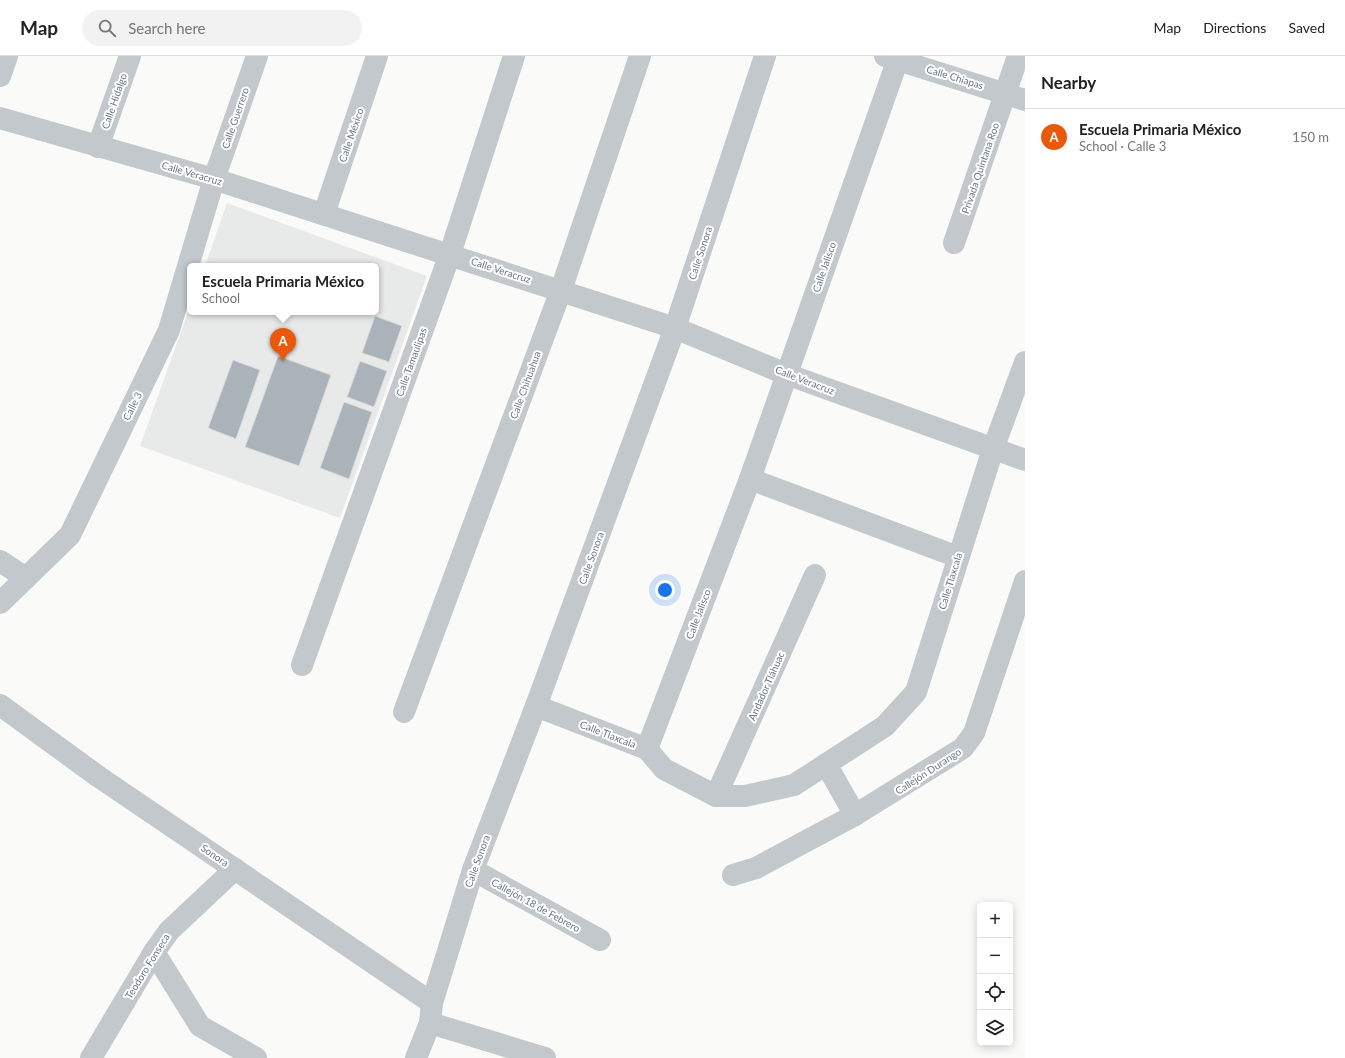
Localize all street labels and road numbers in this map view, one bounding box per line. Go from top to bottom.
street label: Calle Chiapas [925,63,985,91]
street label: Calle Hidalgo [99,71,129,130]
street label: Calle Guerrero [219,86,251,150]
street label: Calle México [336,106,366,164]
street label: Privada Quintana Roo [959,121,1001,215]
street label: Calle Veracruz [160,159,224,187]
street label: Calle Sonora [686,225,714,281]
street label: Calle Jalisco [810,240,838,294]
street label: Calle Veracruz [470,255,533,285]
street label: Calle Tamaulipas [393,326,429,398]
street label: Calle Chihuahua [507,350,543,420]
street label: Calle Veracruz [774,363,837,397]
street label: Calle 3 [120,390,144,422]
street label: Calle Sonora [576,530,606,586]
street label: Calle Tlaxcala [936,551,964,611]
street label: Calle Jalisco [683,587,713,641]
street label: Andador Tláhuac [745,650,787,722]
street label: Calle Tlaxcala [578,718,638,750]
street label: Callejón Durango [893,745,963,797]
street label: Calle Sonora [462,833,492,889]
street label: Sonora [199,841,231,869]
street label: Callejón 18 de Febrero [490,876,583,934]
street label: Teodoro Fonseca [122,931,172,1001]

